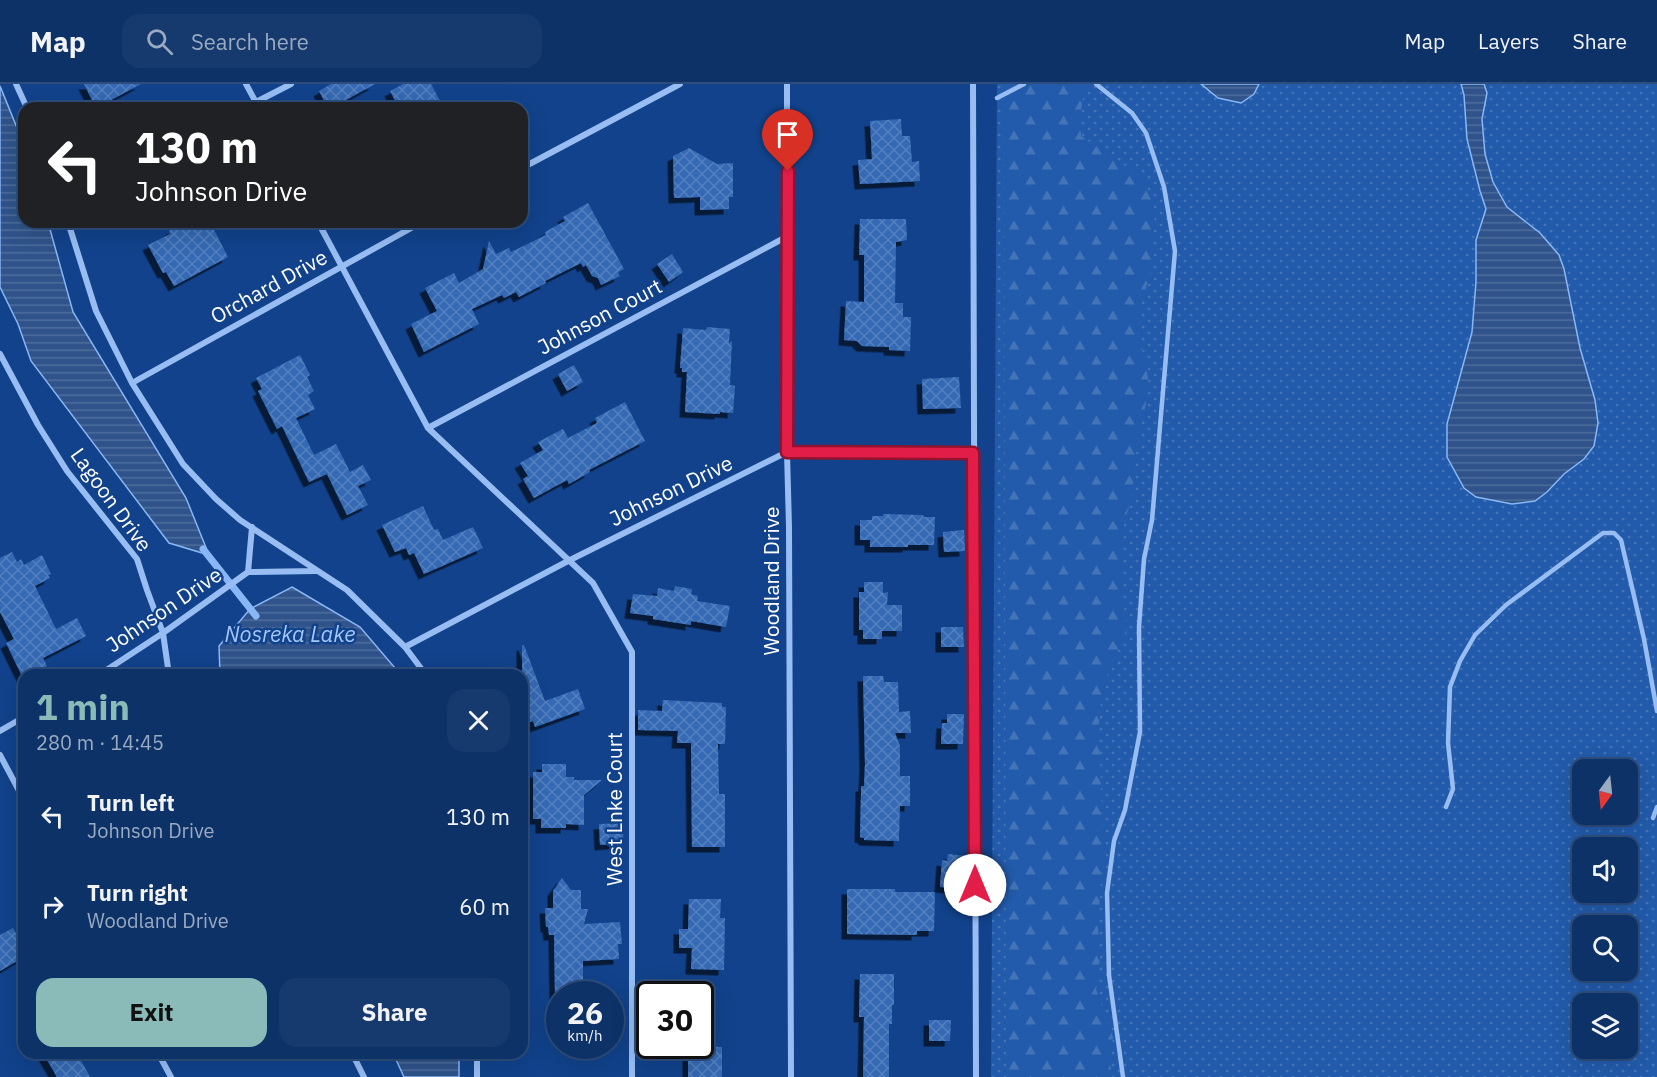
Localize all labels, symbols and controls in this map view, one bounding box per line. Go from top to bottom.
search box [122,14,542,68]
text: Map [30,23,86,60]
icon: search [143,25,176,58]
text: Search here [191,27,309,56]
text: Map [1405,27,1445,55]
text: Layers [1478,27,1540,55]
text: Share [1573,27,1627,55]
pin [762,109,813,171]
icon: arrive [771,118,804,151]
text: 130 m [135,120,258,175]
icon: left [36,126,114,204]
text: Johnson Drive [135,173,307,208]
street label: Orchard Drive [205,242,332,330]
street label: Johnson Court [532,272,667,361]
street label: Lagoon Drive [65,442,159,557]
street label: Johnson Drive [604,448,737,532]
street label: Woodland Drive [757,507,785,655]
street label: Johnson Drive [100,560,227,658]
water label: Nosreka Lake [224,619,356,648]
text: 1 min [36,683,130,730]
button: close [447,689,510,752]
text: 280 m · 14:45 [36,729,164,756]
street label: West Lnke Court [600,732,628,886]
north arrow [1572,759,1638,825]
map controls [1572,759,1638,1059]
text: Turn left [87,788,175,817]
icon: left [36,800,69,833]
text: 130 m [446,802,510,831]
text: Johnson Drive [87,817,215,844]
button: sound [1572,837,1638,903]
position arrow [943,853,1007,917]
text: Turn right [87,878,188,907]
icon: right [36,890,69,923]
text: 60 m [459,892,510,921]
text: Woodland Drive [87,907,229,934]
button: search [1572,915,1638,981]
button: Exit [36,978,267,1047]
button: Share [279,978,510,1047]
speed limit sign: 30 [636,981,714,1059]
text: 26 [567,993,603,1032]
button: layers [1572,993,1638,1059]
text: km/h [567,1026,603,1045]

